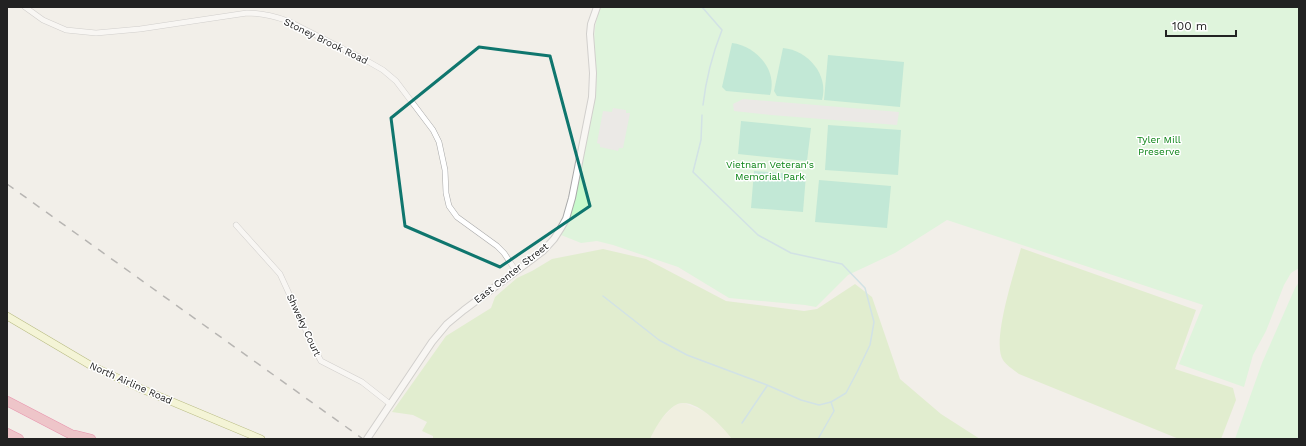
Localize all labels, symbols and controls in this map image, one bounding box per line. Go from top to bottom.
scale bar [1166,12,1236,38]
street label: Stoney Brook Road [282,16,370,66]
text: 100 m [1172,19,1207,33]
park label: Tyler Mill Preserve [1137,134,1181,157]
park label: Vietnam Veteran's Memorial Park [726,159,814,182]
street label: East Center Street [472,240,551,305]
street label: Shweky Court [285,292,324,359]
street label: North Airline Road [88,360,174,406]

